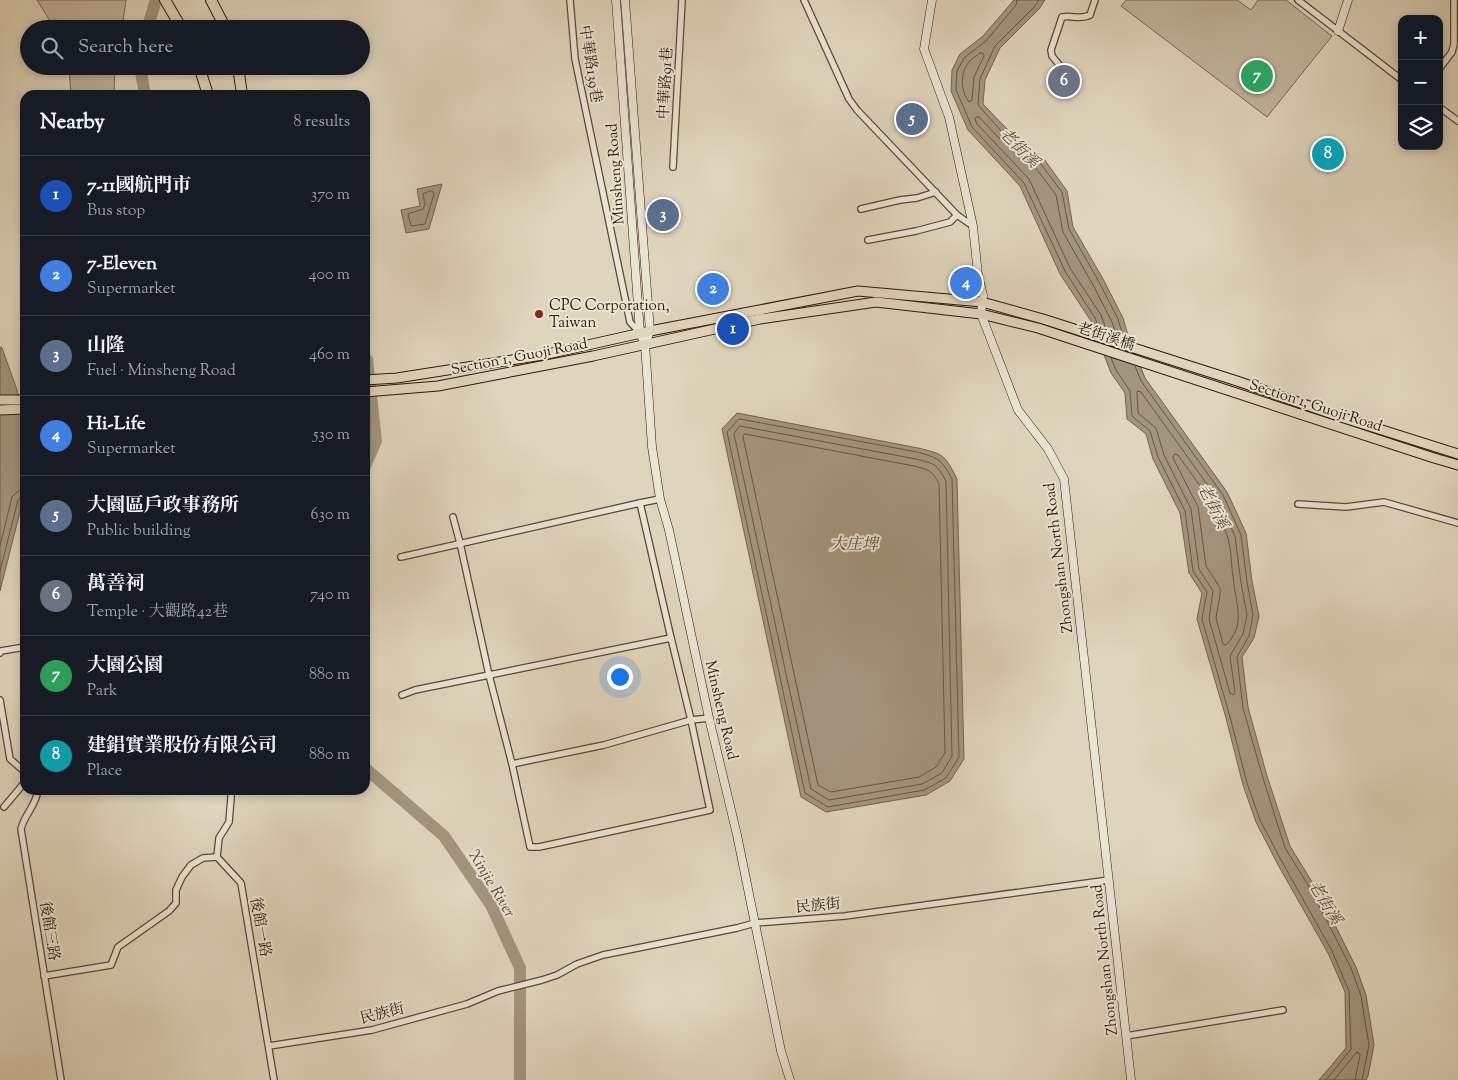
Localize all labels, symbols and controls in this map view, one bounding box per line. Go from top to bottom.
map controls [1398,15,1443,150]
button: + [1398,15,1443,60]
search box [20,20,370,75]
street label: 中華路139巷 [573,24,606,105]
icon: search [38,34,66,62]
text: Search here [78,34,173,61]
street label: 中華路91巷 [654,46,679,120]
pin: 7 [1241,57,1273,95]
button: − [1398,60,1443,105]
pin: 6 [1048,62,1080,100]
pin: 5 [896,100,928,138]
button: layers [1398,105,1443,150]
text: Nearby [40,108,105,138]
text: 8 results [294,111,350,134]
street label: Minsheng Road [602,122,631,225]
water label: 老街溪 [993,124,1045,175]
pin: 8 [1312,135,1344,173]
text: 7-11國航門市 [87,173,191,200]
text: 1 [53,184,59,207]
text: 370 m [311,184,350,207]
pin: 3 [647,196,679,234]
text: Bus stop [87,200,145,223]
text: 7-Eleven [87,251,157,278]
text: 2 [52,264,60,287]
text: 400 m [309,264,350,287]
pin: 4 [950,264,982,302]
pin: 2 [697,270,729,308]
text: Supermarket [87,278,176,301]
place label: CPC Corporation, Taiwan [549,296,669,334]
marker: CPC Corporation, Taiwan [533,308,545,320]
pin: 1 [717,310,749,348]
street label: 老街溪橋 [1074,318,1137,357]
text: 山隆 [87,333,125,360]
street label: Section 1, Guoji Road [449,334,590,381]
text: 3 [53,344,59,367]
text: 460 m [309,344,350,367]
text: Fuel · Minsheng Road [87,360,236,383]
street label: Section 1, Guoji Road [1246,375,1385,438]
text: Hi-Life [87,411,146,438]
text: 4 [52,424,60,447]
text: 530 m [313,424,350,447]
text: Supermarket [87,438,176,461]
street label: Zhongshan North Road [1040,481,1079,634]
water label: 老街溪 [1191,481,1234,536]
text: 大園區戶政事務所 [87,493,239,520]
text: 5 [53,504,59,527]
text: 630 m [311,504,350,527]
text: Public building [87,520,191,543]
water label: 大庄埤 [830,534,880,557]
text: 萬善祠 [87,571,144,598]
text: 6 [52,584,60,607]
text: 740 m [310,584,350,607]
text: Temple · 大觀路42巷 [87,601,228,624]
text: 大園公園 [87,653,163,680]
street label: Minsheng Road [699,659,742,763]
text: 7 [52,664,60,687]
text: 880 m [309,664,350,687]
your location [607,664,633,690]
text: Park [87,680,118,703]
text: 建錩實業股份有限公司 [87,733,277,760]
text: 8 [52,744,60,767]
text: 880 m [309,744,350,767]
text: Place [87,760,122,783]
water label: Xinjie River [462,846,520,923]
water label: 老街溪 [1302,877,1347,931]
street label: Zhongshan North Road [1087,883,1124,1036]
street label: 民族街 [795,894,841,919]
street label: 後館一路 [244,896,275,959]
street label: 後館三路 [33,900,64,963]
street label: 民族街 [358,999,407,1030]

